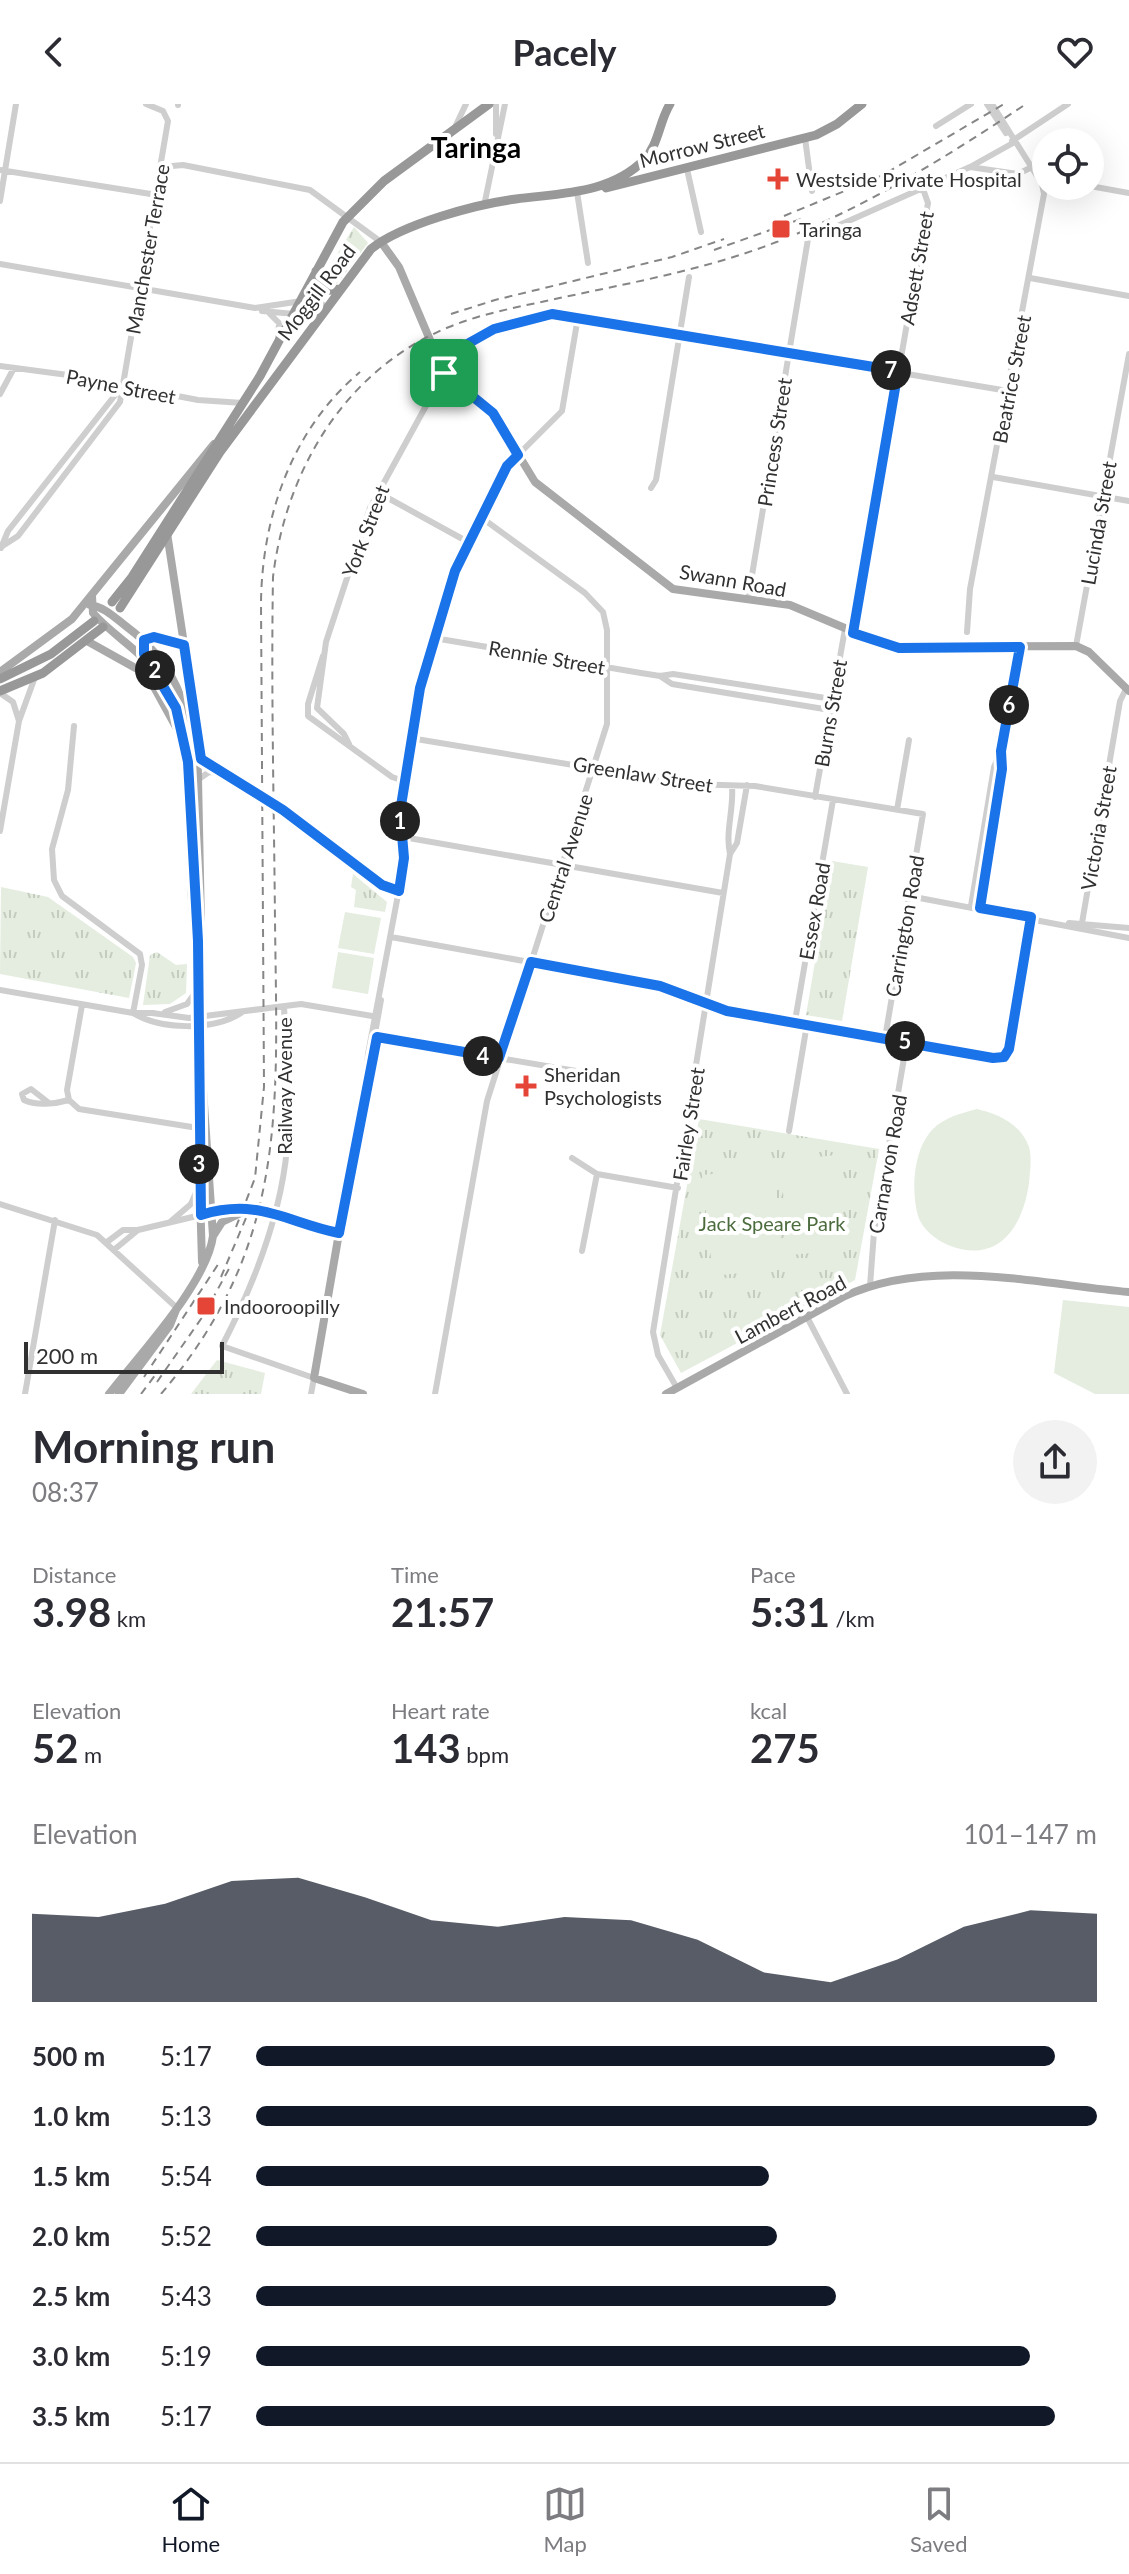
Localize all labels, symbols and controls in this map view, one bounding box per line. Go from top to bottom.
icon: back [32,30,76,74]
text: Pacely [512,30,617,74]
icon: heart [1053,30,1097,74]
street label: Morrow Street [637,118,767,172]
map controls [1032,128,1104,200]
button: locate [1032,128,1104,200]
district label: Taringa [431,130,521,164]
street label: Manchester Terrace [120,162,174,336]
place label: Westside Private Hospital [796,167,1022,191]
marker: Westside Private Hospital [767,168,789,190]
street label: Adsett Street [894,209,938,327]
place label: Taringa [799,217,862,241]
marker: Taringa [770,218,792,240]
street label: Moggill Road [272,239,360,345]
street label: Beatrice Street [987,313,1035,445]
pin [410,339,478,407]
pin: 7 [871,350,911,390]
icon: arrive [422,351,466,395]
text: 7 [885,356,897,383]
street label: Payne Street [64,364,178,408]
street label: Princess Street [752,376,796,508]
street label: Lucinda Street [1075,459,1121,587]
street label: York Street [336,481,394,581]
street label: Swann Road [678,559,788,601]
street label: Rennie Street [487,635,607,679]
pin: 2 [135,650,175,690]
text: 2 [149,656,161,683]
street label: Burns Street [809,657,851,769]
pin: 6 [989,685,1029,725]
text: 6 [1003,691,1015,718]
street label: Greenlaw Street [571,751,715,797]
street label: Victoria Street [1075,764,1121,892]
street label: Central Avenue [533,790,597,926]
pin: 1 [380,801,420,841]
text: 1 [394,807,406,834]
street label: Carrington Road [880,853,928,999]
street label: Essex Road [794,860,834,962]
street label: Railway Avenue [272,1017,296,1155]
pin: 5 [885,1021,925,1061]
text: 5 [899,1027,911,1054]
pin: 4 [463,1036,503,1076]
text: 4 [477,1042,489,1069]
place label: Sheridan Psychologists [544,1062,662,1109]
street label: Fairley Street [667,1066,709,1182]
marker: Sheridan Psychologists [515,1075,537,1097]
street label: Carnarvon Road [863,1092,911,1236]
pin: 3 [179,1144,219,1184]
text: 3 [193,1150,205,1177]
park label: Jack Speare Park [699,1211,846,1235]
street label: Lambert Road [730,1270,850,1348]
place label: Indooroopilly [224,1294,340,1318]
marker: Indooroopilly [195,1295,217,1317]
scale bar [24,1338,224,1374]
text: 200 m [36,1342,98,1369]
text: Morning run [32,1420,275,1472]
button: share [1013,1420,1097,1504]
text: 08:37 [32,1476,99,1508]
text: Distance [32,1561,116,1588]
text: Time [391,1561,439,1588]
text: Pace [750,1561,796,1588]
text: 3.98 [32,1588,111,1636]
text: 21:57 [391,1588,494,1636]
text: 5:31 [750,1588,830,1636]
text: km [111,1605,146,1632]
text: /km [830,1605,875,1632]
text: Elevation [32,1697,121,1724]
text: Heart rate [391,1697,490,1724]
text: kcal [750,1697,787,1724]
text: 52 [32,1724,78,1772]
text: 143 [391,1724,461,1772]
text: 275 [750,1724,820,1772]
text: m [78,1741,102,1768]
text: bpm [461,1741,509,1768]
text: Elevation [32,1818,138,1850]
text: 101–147 m [963,1818,1097,1850]
text: 500 m [32,2040,105,2072]
text: 5:17 [160,2040,212,2072]
text: 1.0 km [32,2100,110,2132]
text: 5:13 [160,2100,212,2132]
text: 1.5 km [32,2160,110,2192]
text: 5:54 [160,2160,212,2192]
text: 2.0 km [32,2220,110,2252]
text: 5:52 [160,2220,212,2252]
text: 2.5 km [32,2280,110,2312]
text: 5:43 [160,2280,212,2312]
text: 3.0 km [32,2340,110,2372]
text: 5:19 [160,2340,212,2372]
text: 3.5 km [32,2400,110,2432]
text: 5:17 [160,2400,212,2432]
tab: Home [161,2482,220,2557]
tab: Map [543,2482,587,2557]
tab: Saved [910,2482,967,2557]

